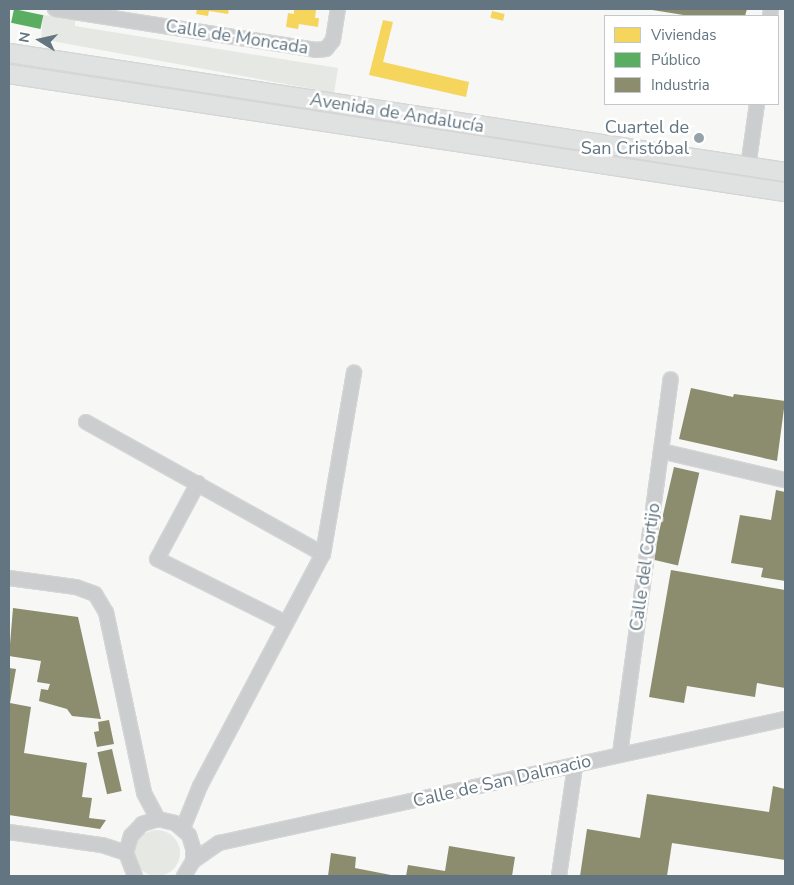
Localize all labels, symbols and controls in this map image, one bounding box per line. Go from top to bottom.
north arrow [15,15,65,65]
street label: Calle de Moncada [164,15,310,59]
legend [604,15,779,105]
text: Viviendas [651,25,716,45]
text: N [14,31,35,44]
text: Público [651,50,701,70]
text: Industria [651,75,710,95]
street label: Avenida de Andalucía [308,89,486,137]
place label: Cuartel de San Cristóbal [581,117,689,160]
marker: Cuartel de San Cristóbal [693,132,705,144]
street label: Calle del Cortijo [625,501,665,633]
street label: Calle de San Dalmacio [411,750,593,812]

